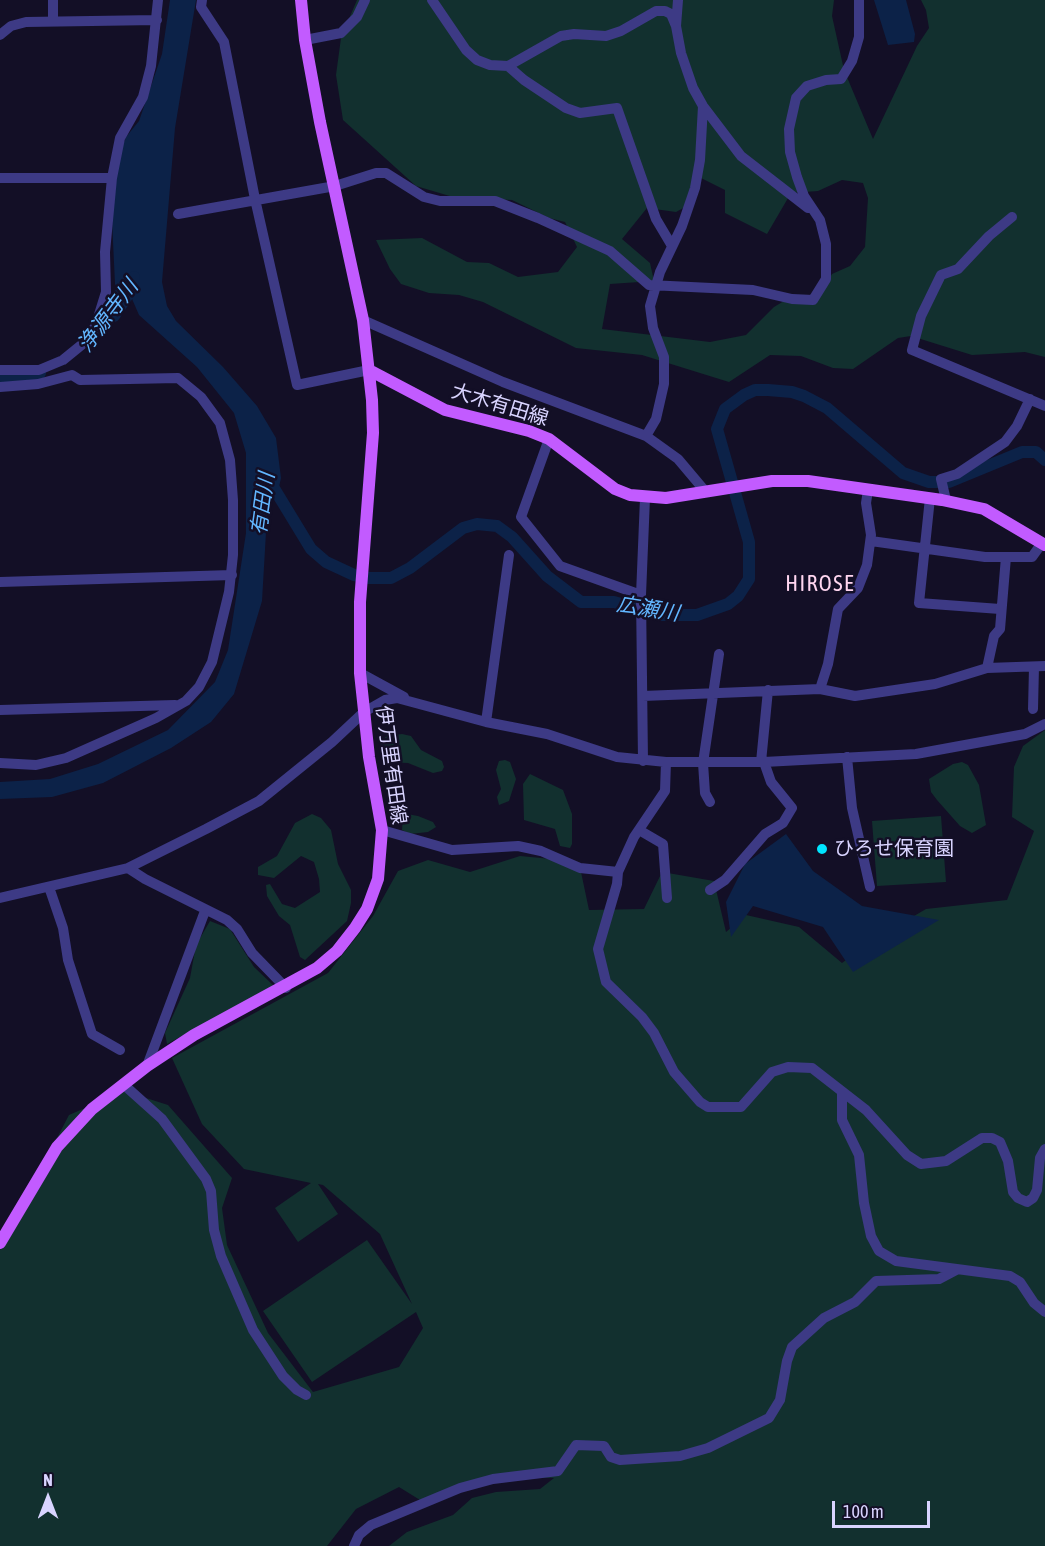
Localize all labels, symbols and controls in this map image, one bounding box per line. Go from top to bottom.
water label: 浄源寺川 [73,275,143,357]
street label: 大木有田線 [449,379,551,431]
water label: 有田川 [246,471,280,537]
district label: HIROSE [785,571,855,597]
water label: 広瀬川 [615,592,681,626]
street label: 伊万里有田線 [371,704,411,826]
place label: ひろせ保育園 [834,837,954,861]
marker: ひろせ保育園 [815,842,829,856]
north arrow [18,1468,78,1528]
text: N [43,1471,53,1489]
scale bar [835,1489,932,1527]
text: 100 m [843,1501,884,1522]

